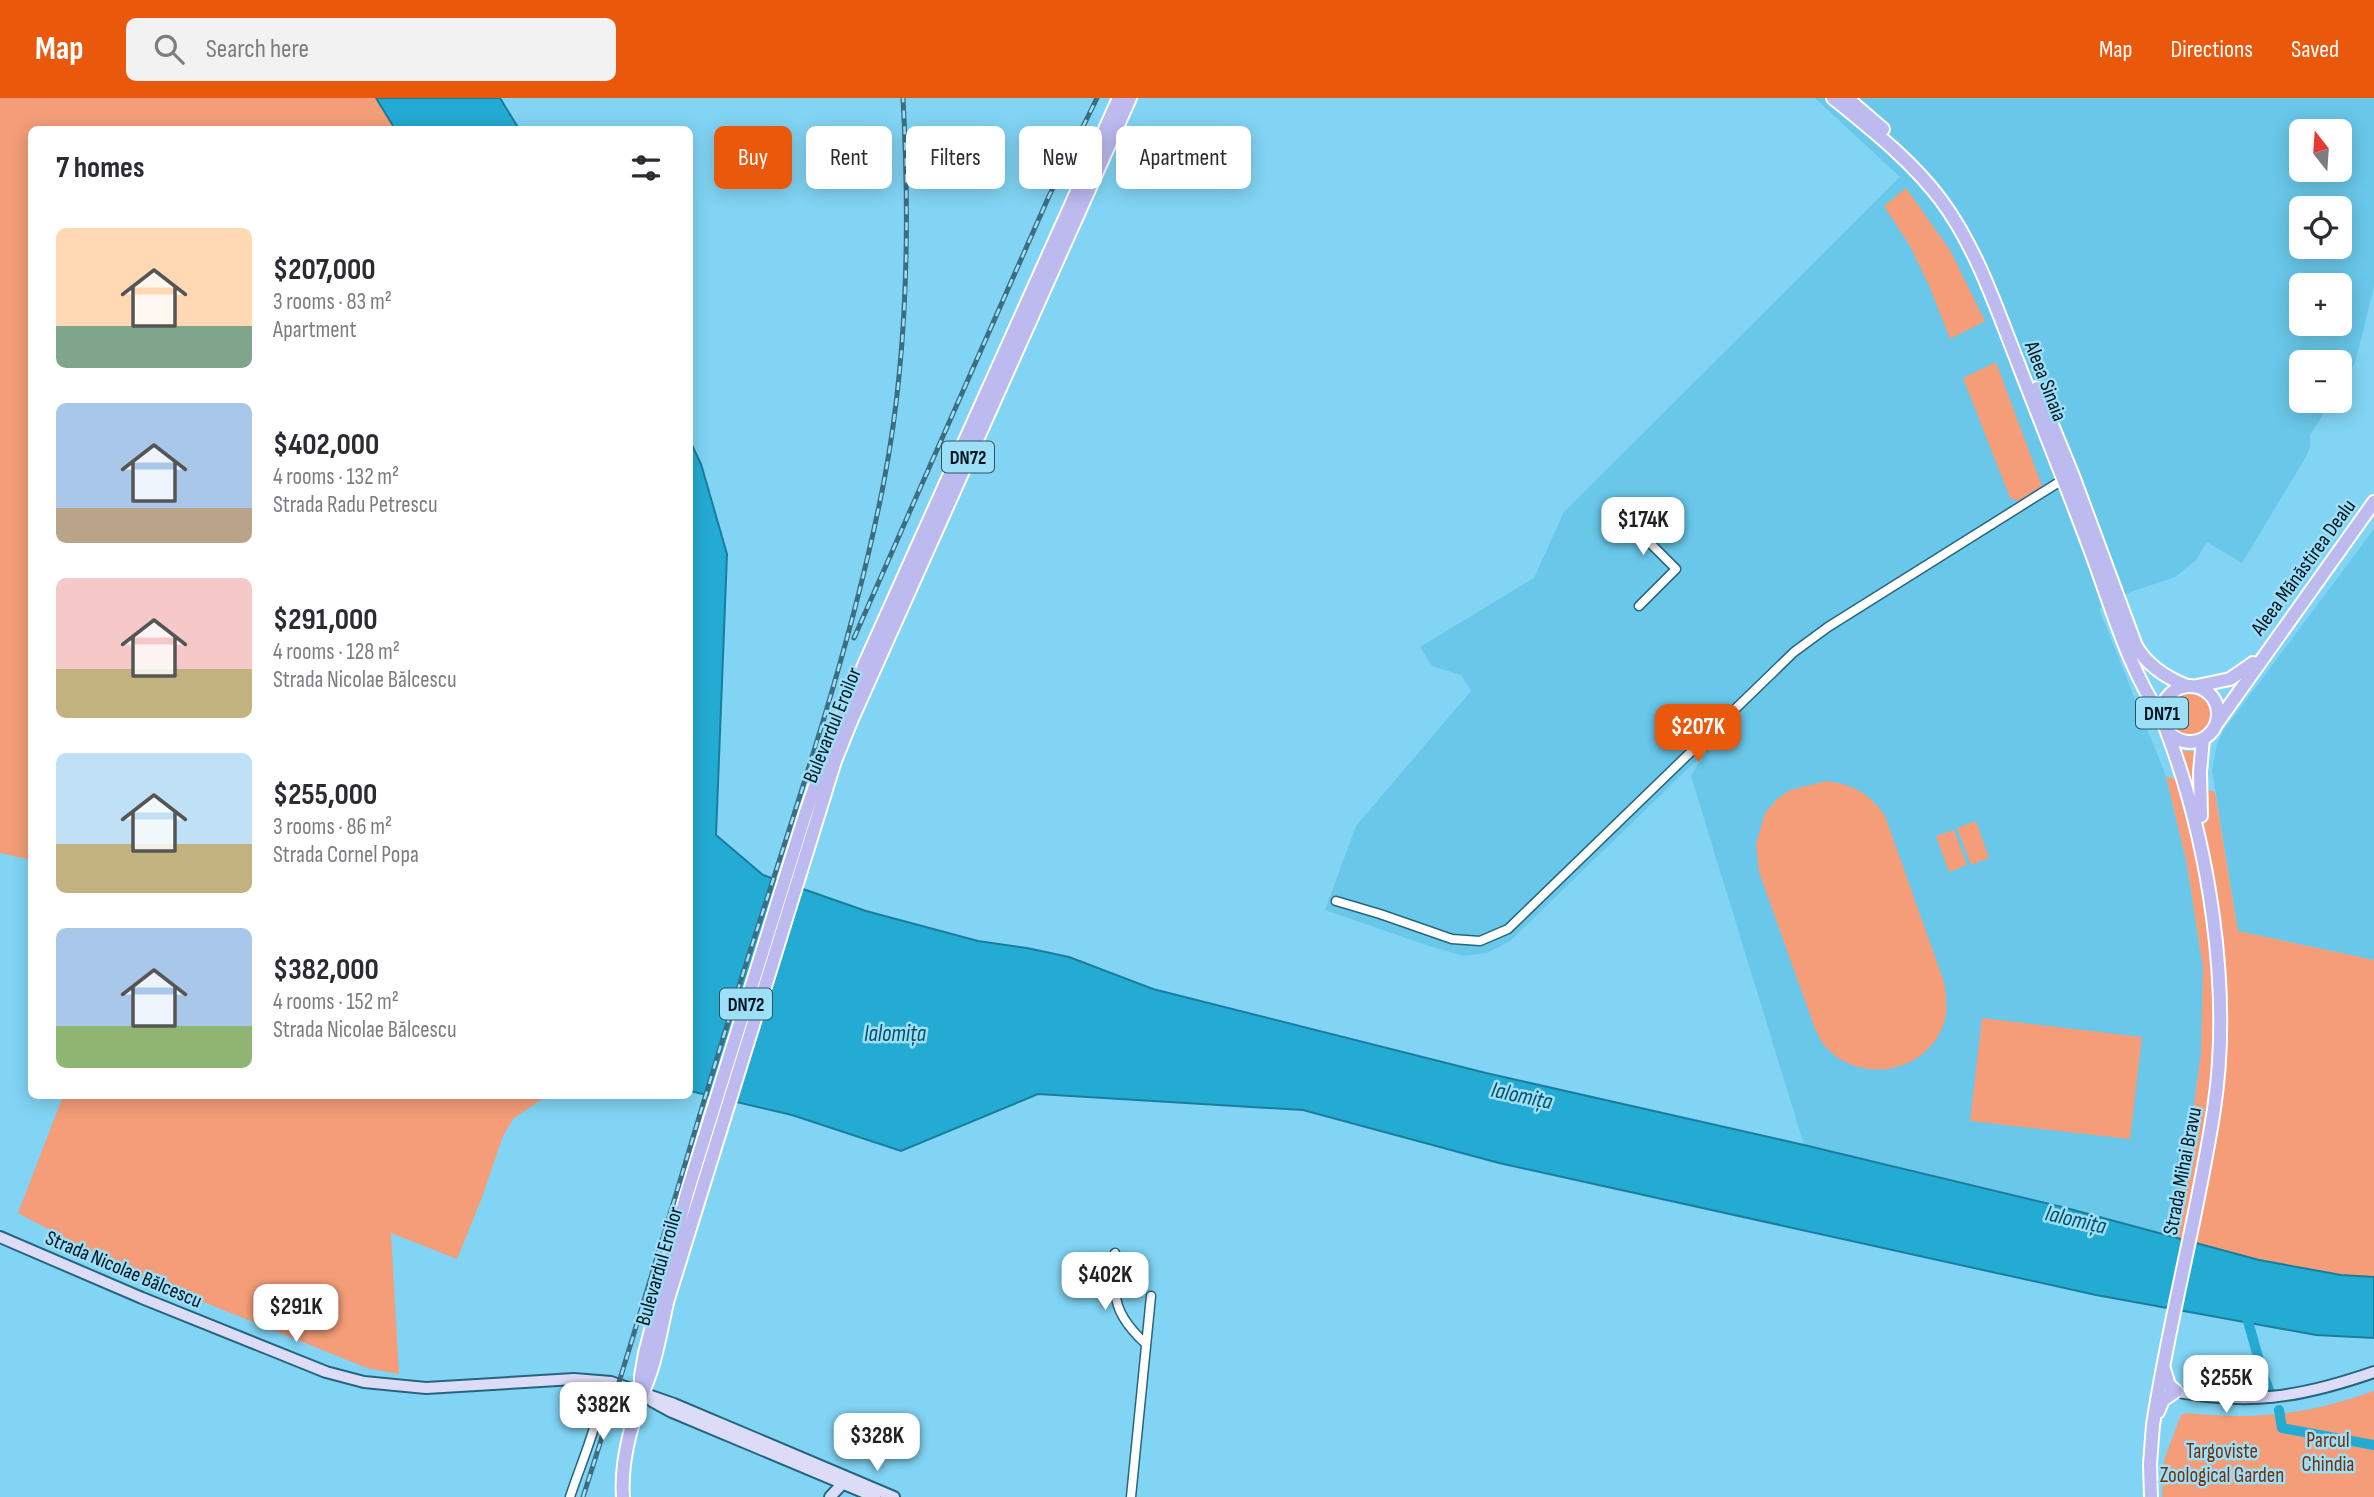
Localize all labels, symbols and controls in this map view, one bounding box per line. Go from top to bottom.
search box [126,18,616,81]
text: Map [35,29,84,69]
icon: search [150,30,188,68]
text: Search here [206,34,309,65]
text: Map [2099,35,2132,64]
text: Directions [2170,35,2253,64]
text: Saved [2291,35,2339,64]
north arrow [2289,119,2352,182]
map controls [2289,119,2352,413]
chip: Buy [714,126,792,189]
chip: Rent [806,126,892,189]
chip: Filters [906,126,1005,189]
chip: New [1019,126,1102,189]
chip: Apartment [1116,126,1251,189]
icon: filters [627,149,665,187]
text: 7 homes [56,150,144,186]
button: locate [2289,196,2352,259]
text: $207,000 [273,252,376,288]
icon: home [112,256,196,340]
button: + [2289,273,2352,336]
text: 3 rooms · 83 m² [273,288,392,316]
text: Apartment [273,316,357,344]
street label: Aleea Sinaia [2019,337,2072,425]
button: − [2289,350,2352,413]
text: $402,000 [273,427,379,463]
icon: home [112,431,196,515]
road number: DN72 [942,442,994,472]
text: 4 rooms · 132 m² [273,463,399,491]
text: Strada Radu Petrescu [273,491,438,519]
street label: Aleea Mănăstirea Dealu [2245,494,2361,641]
pin: $174K [1594,498,1692,557]
text: $174K [1617,506,1669,534]
text: $291,000 [273,602,378,638]
icon: home [112,606,196,690]
text: 4 rooms · 128 m² [273,638,400,666]
street label: Bulevardul Eroilor [798,664,867,787]
text: Strada Nicolae Bălcescu [273,666,457,694]
road number: DN71 [2136,698,2188,728]
pin: $207K [1649,704,1747,764]
text: $207K [1671,713,1725,741]
text: $255,000 [273,777,377,813]
icon: home [112,781,196,865]
text: 3 rooms · 86 m² [273,813,392,841]
text: Strada Cornel Popa [273,841,419,869]
text: $382,000 [273,952,379,988]
icon: home [112,956,196,1040]
text: 4 rooms · 152 m² [273,988,399,1016]
road number: DN72 [720,988,772,1020]
text: Strada Nicolae Bălcescu [273,1016,457,1044]
water label: Ialomița [864,1020,927,1048]
water label: Ialomița [1489,1076,1556,1116]
street label: Strada Mihai Bravu [2158,1105,2207,1237]
water label: Ialomița [2042,1199,2110,1241]
street label: Bulevardul Eroilor [631,1204,688,1328]
street label: Strada Nicolae Bălcescu [42,1225,206,1314]
pin: $402K [1056,1252,1154,1312]
text: $402K [1078,1261,1132,1289]
pin: $291K [247,1284,345,1344]
text: $291K [269,1293,323,1321]
pin: $255K [2177,1356,2275,1415]
text: $255K [2199,1364,2253,1392]
pin: $382K [554,1382,652,1442]
text: $382K [576,1391,630,1419]
pin: $328K [828,1414,926,1473]
text: $328K [850,1422,904,1450]
park label: Parcul Chindia [2302,1428,2354,1477]
park label: Targoviste Zoological Garden [2160,1439,2284,1488]

